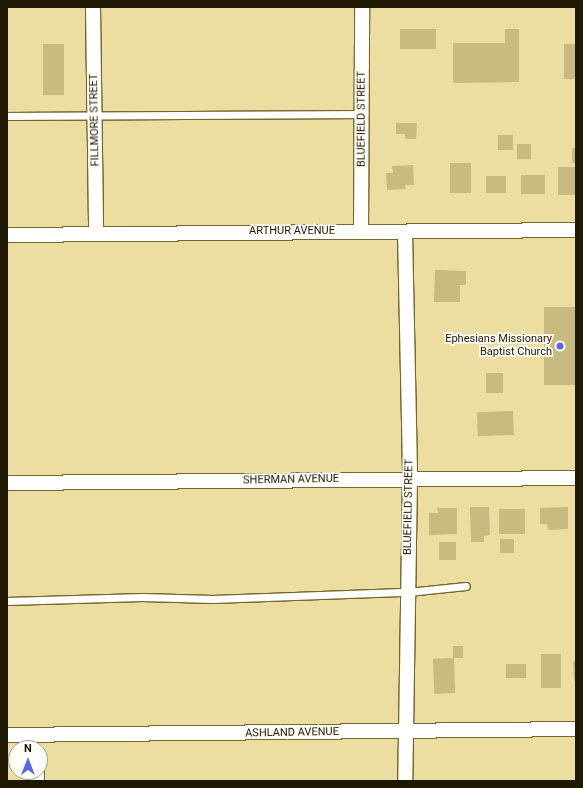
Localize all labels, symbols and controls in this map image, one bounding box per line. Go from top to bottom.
street label: BLUEFIELD STREET [355,71,369,167]
street label: FILLMORE STREET [88,73,102,167]
street label: ARTHUR AVENUE [249,224,335,238]
place label: Ephesians Missionary Baptist Church [445,333,552,359]
marker: Ephesians Missionary Baptist Church [555,341,565,351]
street label: BLUEFIELD STREET [402,459,416,555]
street label: SHERMAN AVENUE [243,473,339,487]
street label: ASHLAND AVENUE [245,726,339,740]
north arrow [8,740,48,780]
text: N [24,742,32,755]

